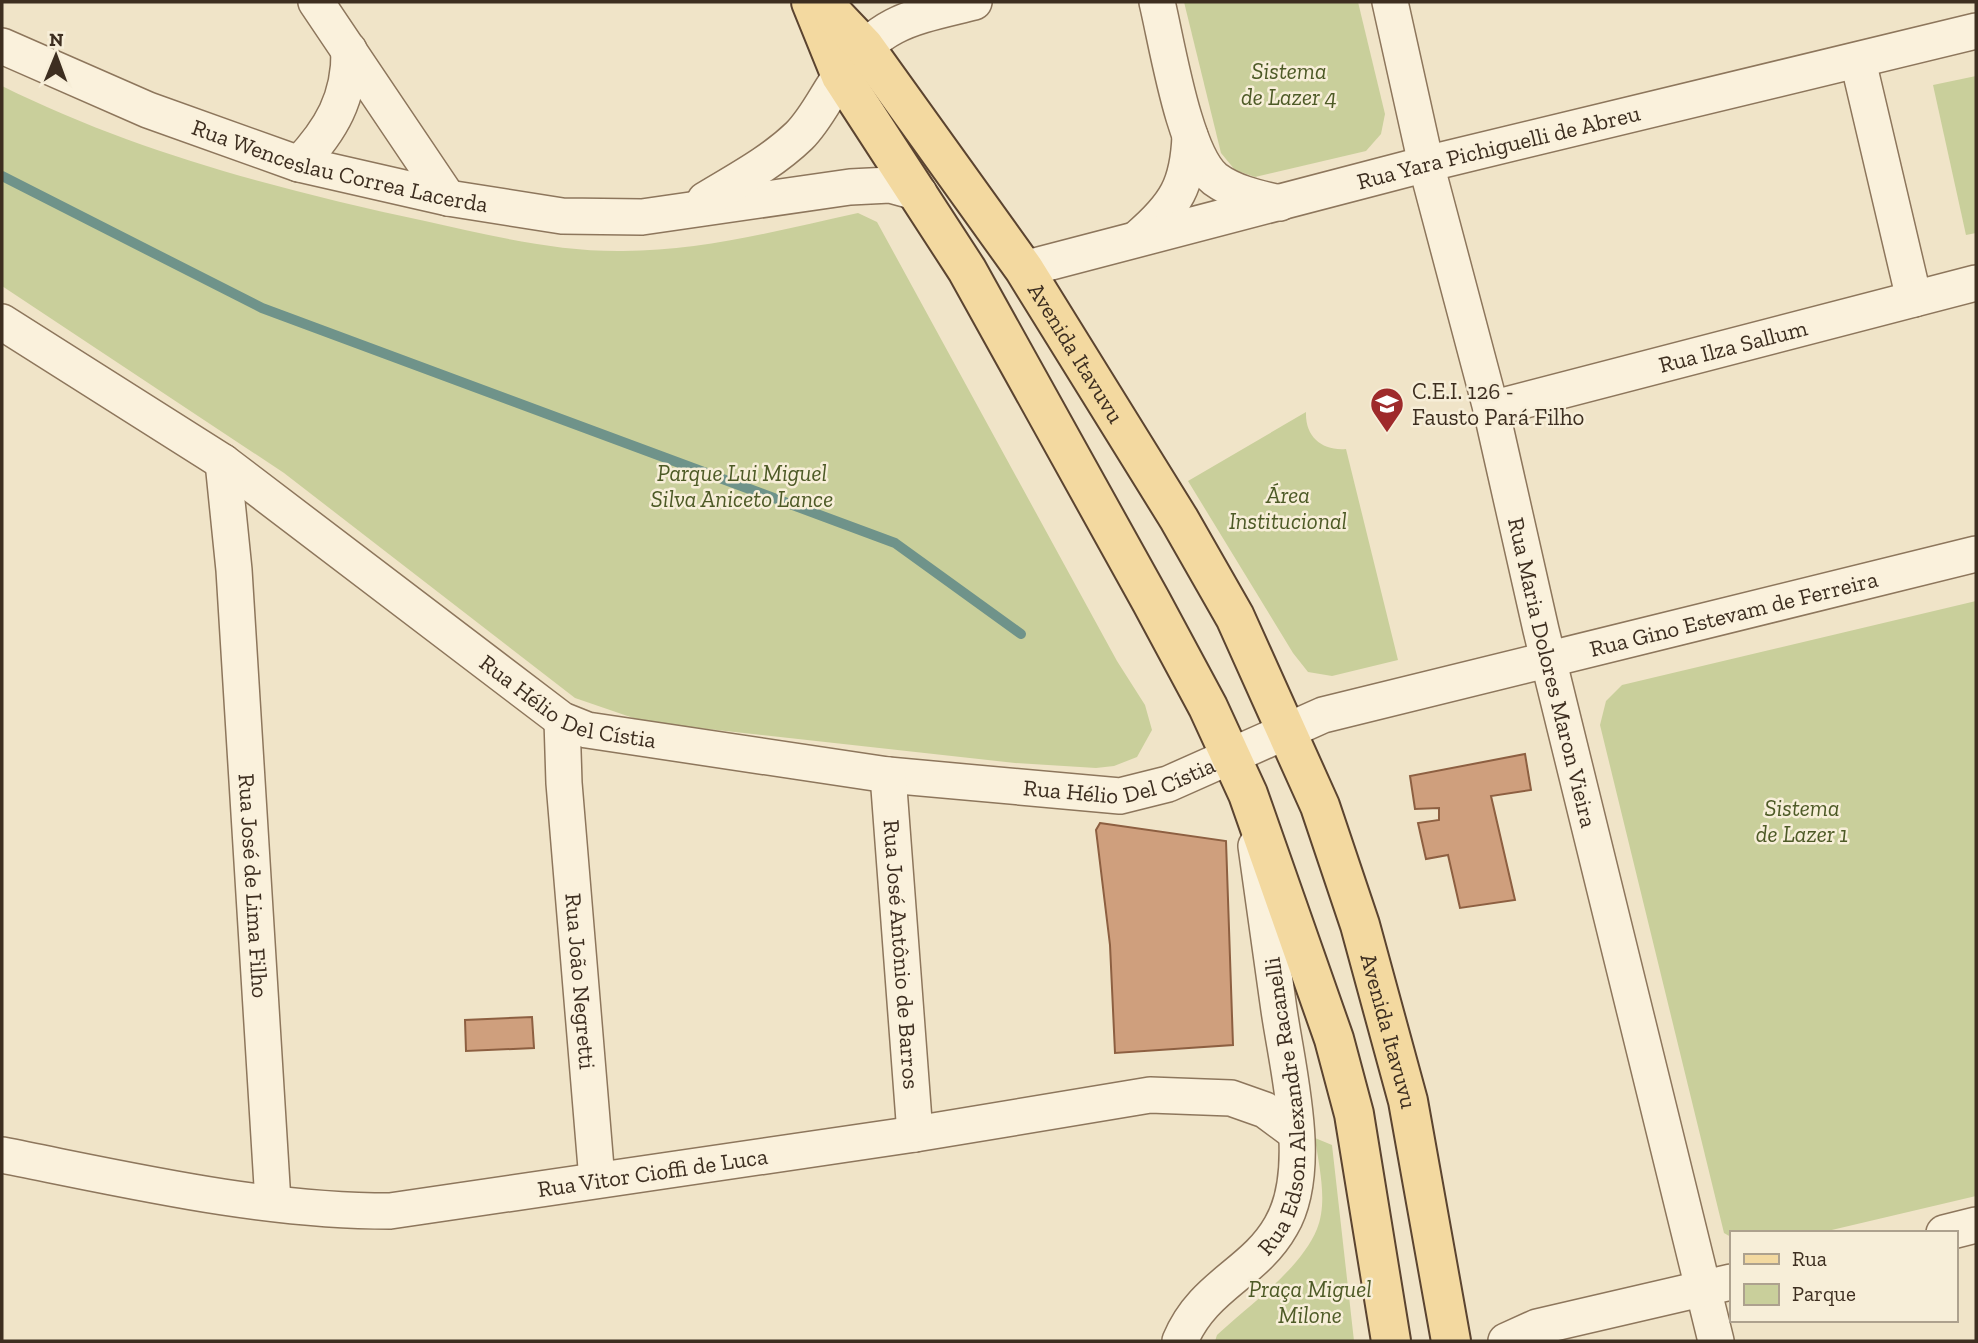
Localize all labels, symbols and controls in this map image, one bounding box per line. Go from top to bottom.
north arrow [21,21,91,91]
text: N [49,28,64,51]
park label: Sistema de Lazer 4 [1241,57,1337,111]
street label: Rua Yara Pichiguelli de Abreu [1354,99,1643,195]
street label: Rua Wenceslau Correa Lacerda [188,113,490,218]
street label: Avenida Itavuvu [1022,278,1130,428]
street label: Rua Ilza Sallum [1656,313,1810,379]
place label: C.E.I. 126 - Fausto Pará Filho [1412,377,1584,431]
school or university icon: C.E.I. 126 - Fausto Pará Filho [1368,385,1406,434]
park label: Parque Lui Miguel Silva Aniceto Lance [651,459,833,513]
park label: Área Institucional [1229,481,1347,535]
street label: Rua Maria Dolores Maron Vieira [1502,515,1603,831]
street label: Rua Gino Estevam de Ferreira [1587,565,1881,663]
street label: Rua Hélio Del Cístia [474,648,658,754]
street label: Rua Hélio Del Cístia [1022,751,1219,810]
street label: Rua José de Lima Filho [233,773,274,999]
park label: Sistema de Lazer 1 [1756,794,1848,848]
street label: Rua José Antônio de Barros [877,819,926,1090]
street label: Rua João Negretti [559,892,602,1071]
street label: Avenida Itavuvu [1354,950,1423,1111]
street label: Rua Edson Alexandre Racanelli [1251,956,1311,1261]
street label: Rua Vitor Cioffi de Luca [535,1142,770,1203]
legend [1730,1231,1957,1322]
text: Rua [1792,1246,1827,1271]
park label: Praça Miguel Milone [1248,1275,1372,1329]
text: Parque [1792,1281,1856,1306]

